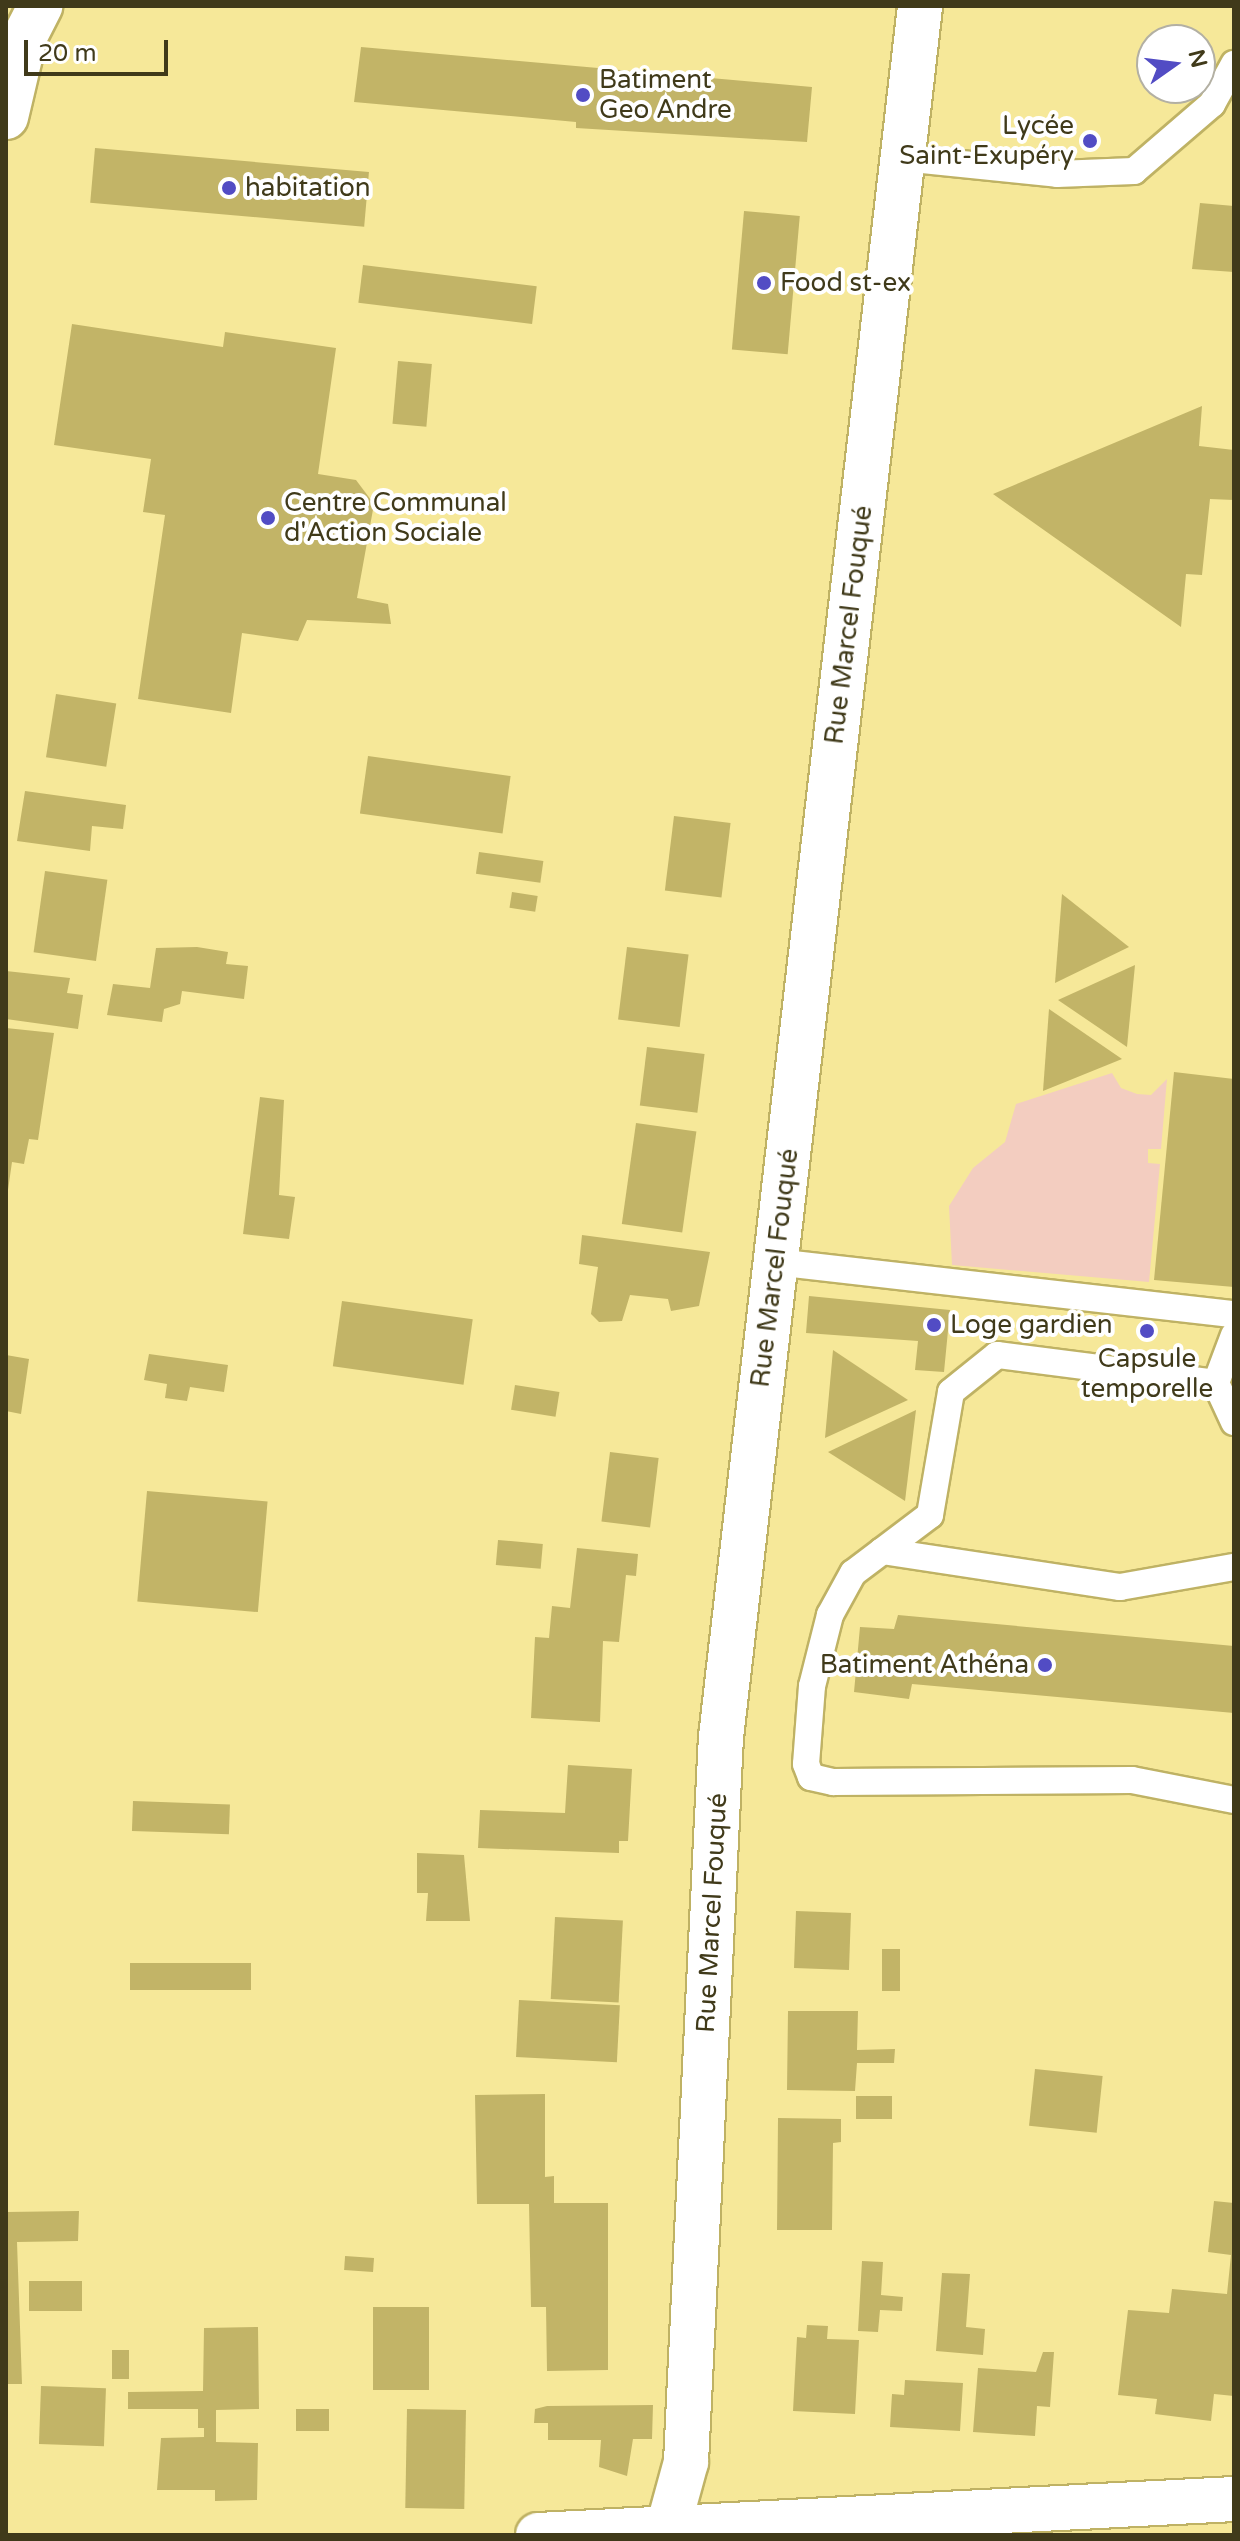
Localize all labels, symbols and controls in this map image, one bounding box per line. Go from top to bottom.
scale bar [28,24,172,74]
north arrow [1136,24,1216,104]
text: 20 m [38,39,96,68]
text: N [1183,47,1212,70]
place label: Batiment Geo Andre [599,64,732,126]
marker: Batiment Geo Andre [574,86,592,104]
place label: Lycée Saint-Exupéry [899,110,1074,172]
marker: Lycée Saint-Exupéry [1081,132,1099,150]
place label: habitation [245,172,371,204]
marker: habitation [220,179,238,197]
place label: Food st-ex [780,267,911,299]
marker: Food st-ex [755,274,773,292]
place label: Centre Communal d'Action Sociale [284,487,507,548]
street label: Rue Marcel Fouqué [819,504,879,746]
marker: Centre Communal d'Action Sociale [259,509,277,527]
street label: Rue Marcel Fouqué [745,1147,805,1389]
place label: Loge gardien [950,1309,1113,1341]
marker: Loge gardien [925,1316,943,1334]
marker: Capsule temporelle [1138,1322,1156,1340]
place label: Capsule temporelle [1081,1343,1213,1404]
place label: Batiment Athéna [820,1649,1029,1681]
marker: Batiment Athéna [1036,1656,1054,1674]
street label: Rue Marcel Fouqué [690,1792,734,2034]

